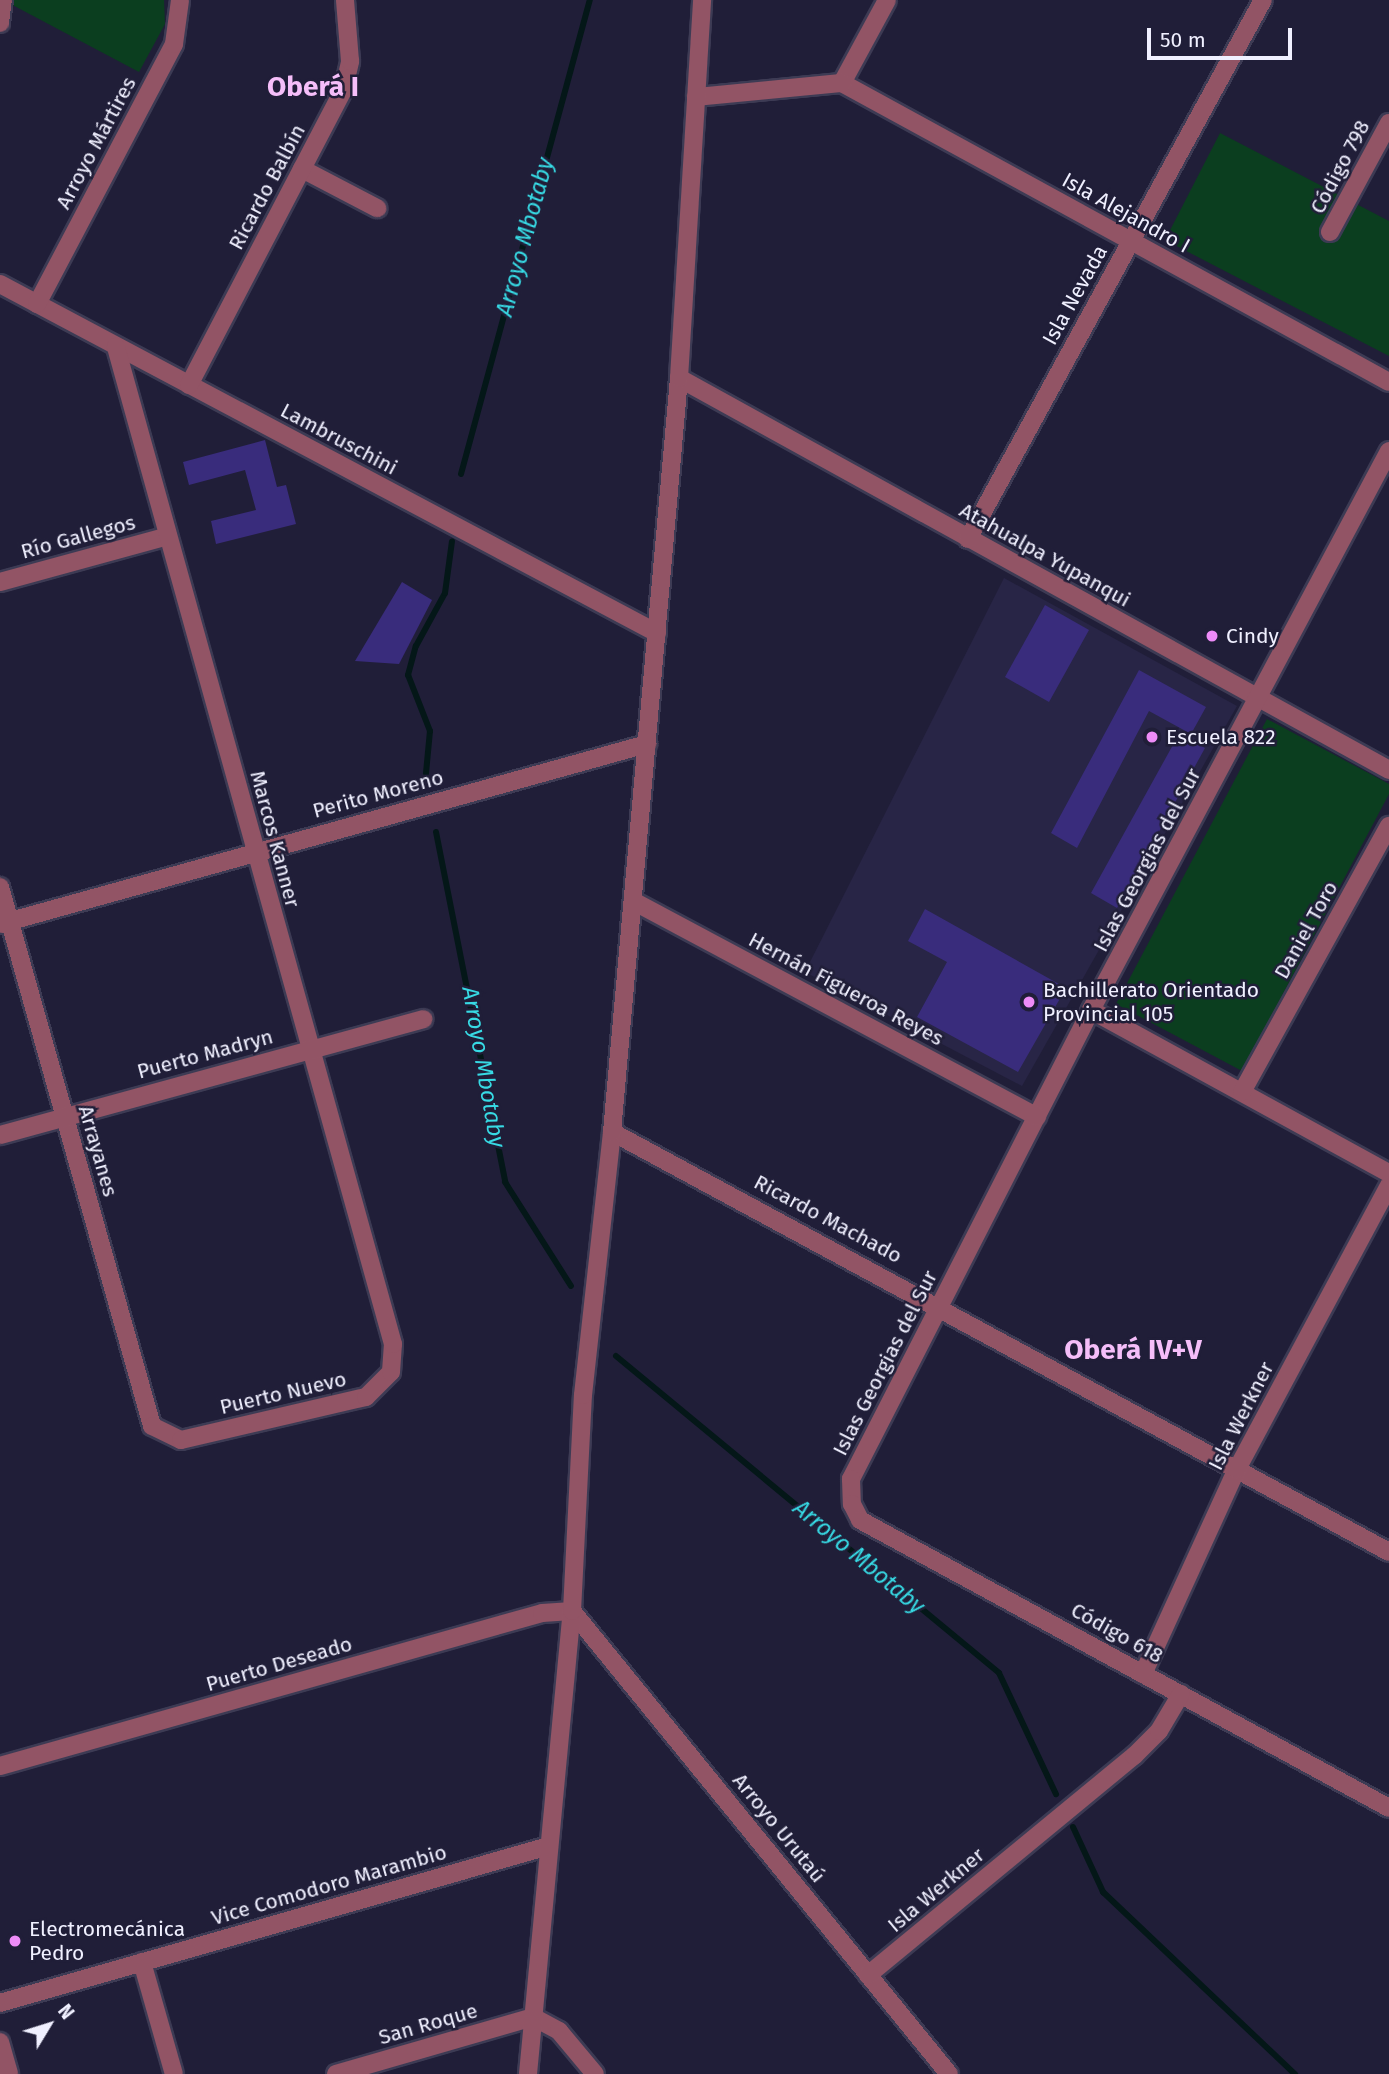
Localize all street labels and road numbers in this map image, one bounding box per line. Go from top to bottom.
street label: Arroyo Mártires [51,73,141,213]
street label: Código 798 [1305,116,1375,218]
street label: Ricardo Balbín [223,120,311,254]
street label: Isla Alejandro I [1058,168,1194,258]
street label: Isla Nevada [1037,241,1113,349]
street label: Lambruschini [276,398,402,480]
street label: Atahualpa Yupanqui [955,498,1135,612]
street label: Río Gallegos [18,510,138,564]
street label: Perito Moreno [310,764,446,824]
street label: Islas Georgias del Sur [1088,764,1206,956]
street label: Marcos Kanner [245,768,305,910]
street label: Daniel Toro [1269,877,1343,983]
street label: Hernán Figueroa Reyes [744,927,948,1051]
street label: Puerto Madryn [134,1024,276,1084]
street label: Arrayanes [73,1103,123,1199]
street label: Ricardo Machado [750,1169,906,1269]
street label: Islas Georgias del Sur [827,1266,943,1460]
street label: Isla Werkner [1203,1358,1279,1474]
street label: Puerto Nuevo [217,1366,349,1420]
street label: Código 618 [1067,1597,1167,1669]
street label: Puerto Deseado [203,1631,355,1697]
street label: Arroyo Urutaú [727,1768,831,1888]
street label: Vice Comodoro Marambio [209,1839,449,1931]
street label: Isla Werkner [883,1842,989,1938]
street label: San Roque [376,1998,480,2050]

